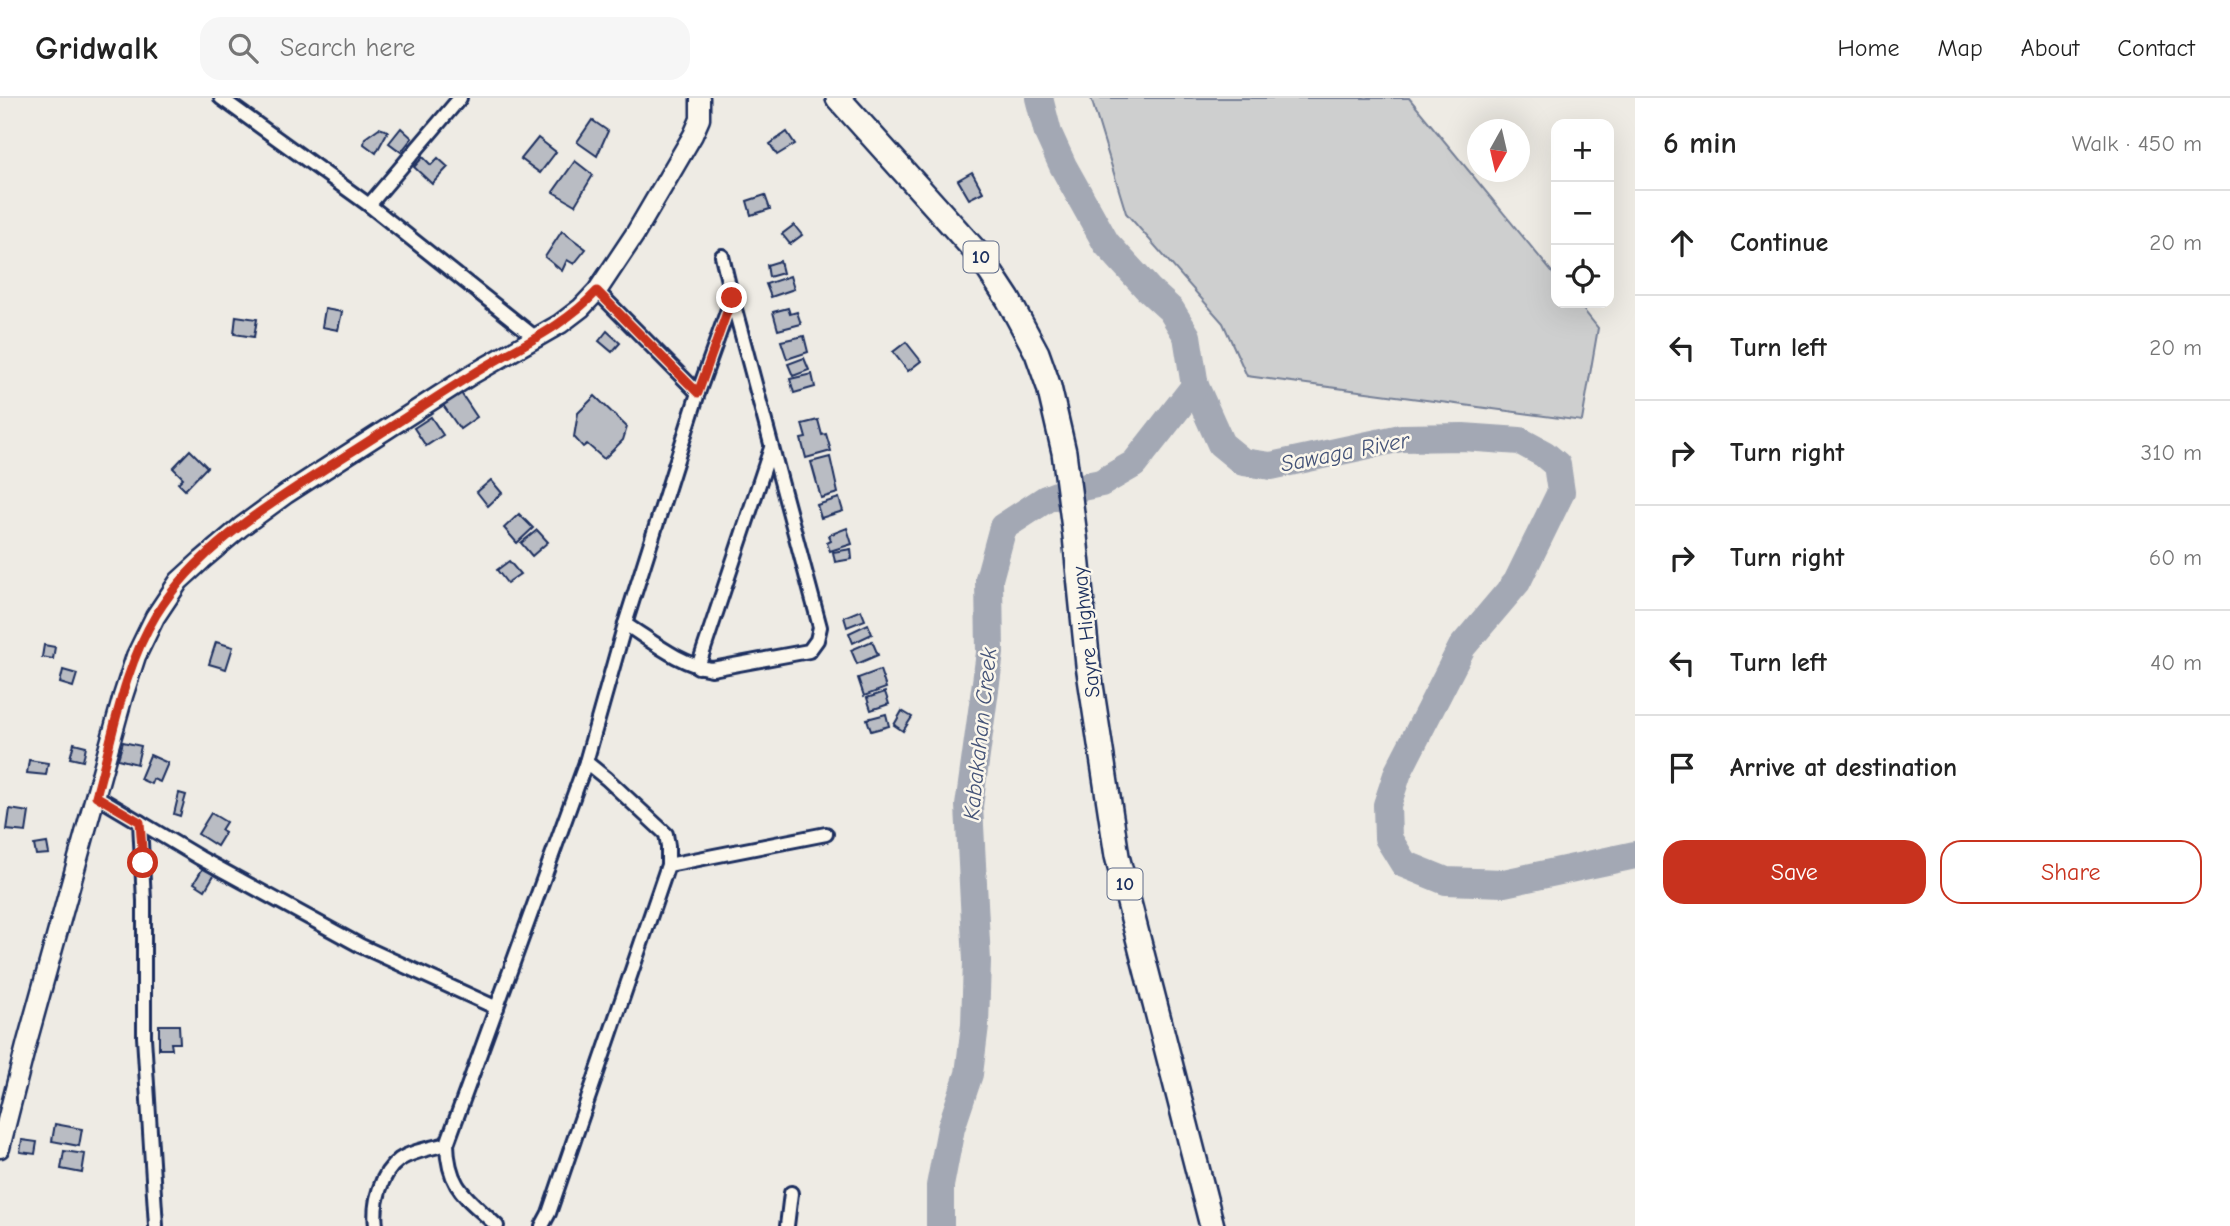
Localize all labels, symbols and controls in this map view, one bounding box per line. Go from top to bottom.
search box [200,17,690,80]
text: Gridwalk [35,29,158,67]
icon: search [224,29,262,67]
text: Search here [280,33,415,63]
text: Home [1838,34,1899,62]
text: Map [1937,34,1983,62]
text: About [2021,34,2079,62]
text: Contact [2117,34,2195,62]
north arrow [1467,119,1530,182]
map controls [1551,119,1614,308]
button: + [1551,119,1614,182]
text: 6 min [1663,126,1737,161]
text: Walk · 450 m [2072,130,2202,157]
button: − [1551,182,1614,245]
icon: ahead [1663,224,1701,262]
text: Continue [1730,228,1828,258]
text: 20 m [2149,229,2202,256]
road number: 10 [964,242,998,272]
button: locate [1551,245,1614,308]
route end [716,282,747,313]
icon: left [1663,329,1701,367]
text: Turn left [1730,333,1827,363]
text: 20 m [2149,334,2202,361]
water label: Sawaga River [1278,426,1413,478]
icon: right [1663,434,1701,472]
text: Turn right [1730,438,1844,468]
text: 310 m [2141,439,2202,466]
icon: right [1663,539,1701,577]
text: Turn right [1730,543,1844,573]
text: 60 m [2149,544,2202,571]
street label: Sayre Highway [1067,564,1105,699]
icon: left [1663,644,1701,682]
water label: Kabakahan Creek [958,646,1003,822]
text: Turn left [1730,648,1827,678]
text: 40 m [2150,649,2202,676]
icon: arrive [1663,749,1701,787]
text: Arrive at destination [1730,753,1957,783]
button: Save [1663,840,1926,904]
button: Share [1940,840,2202,904]
route start [127,847,158,878]
road number: 10 [1108,869,1142,900]

